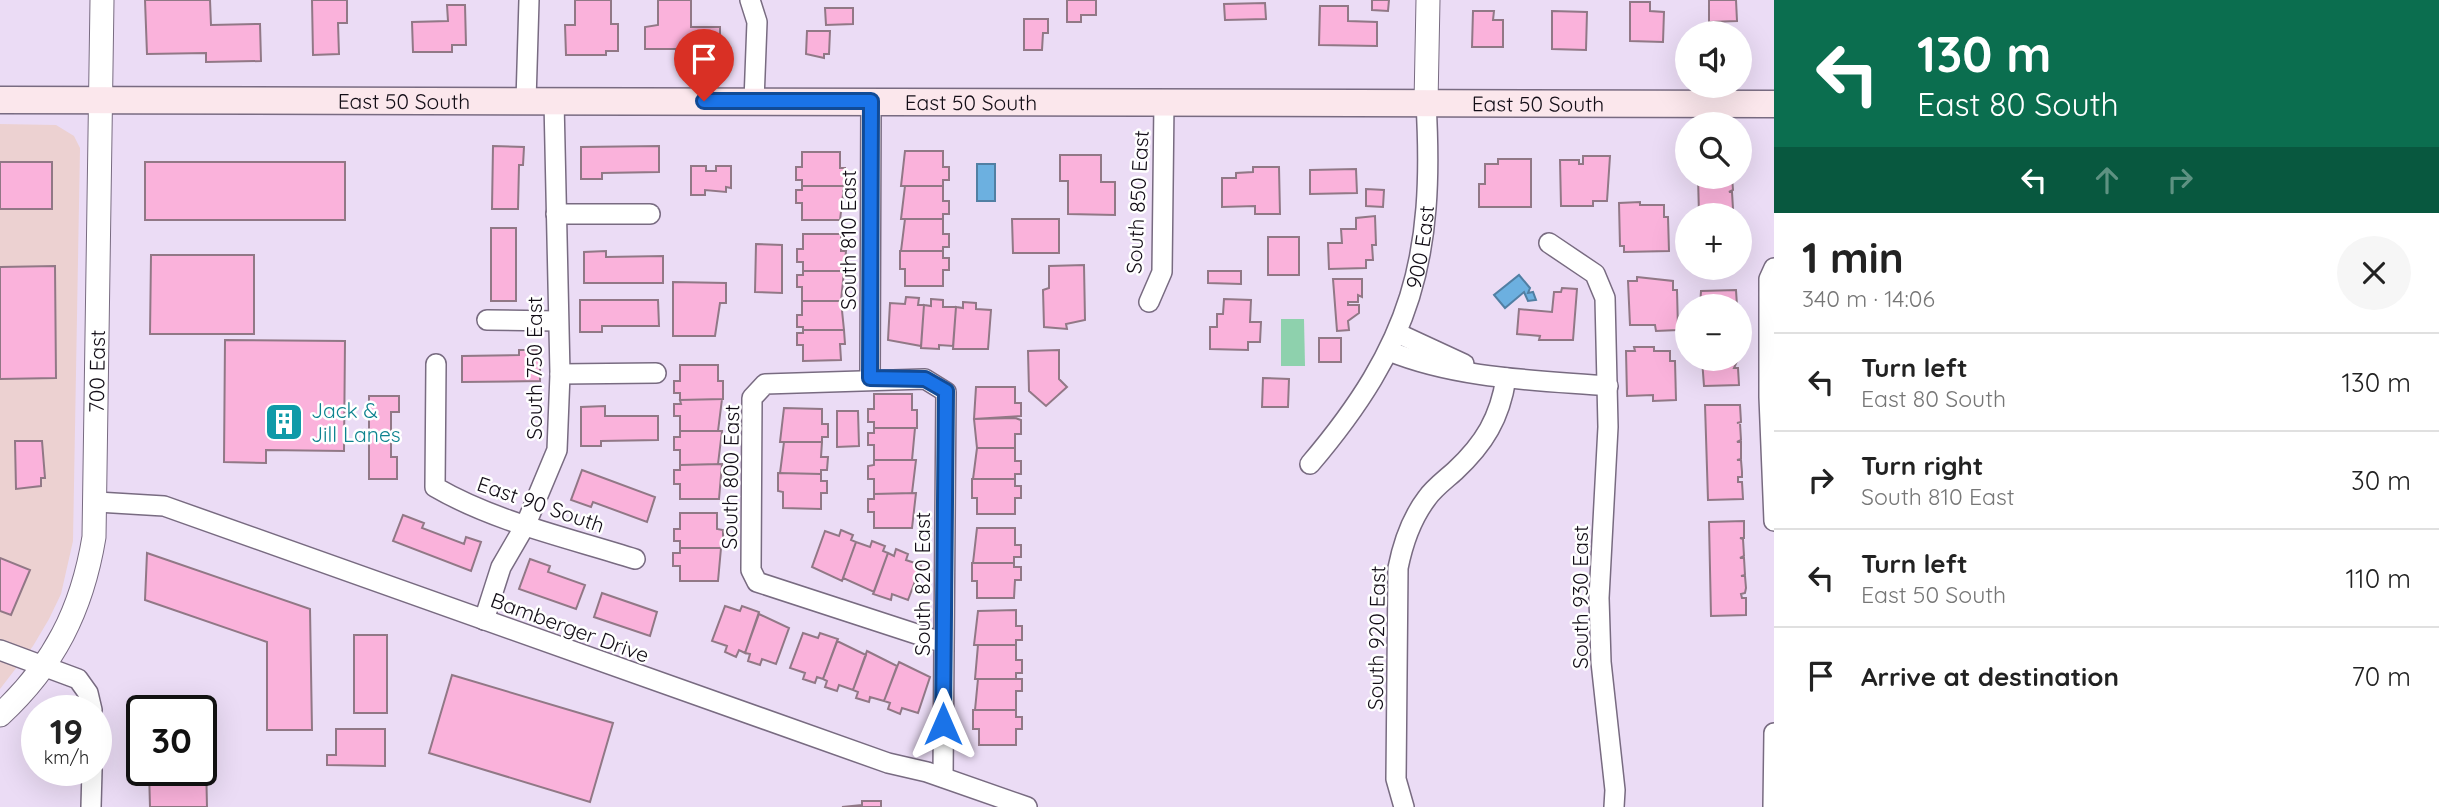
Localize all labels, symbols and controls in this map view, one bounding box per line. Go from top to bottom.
map controls [1675,21,1752,371]
button: sound [1675,21,1752,98]
text: 130 m [1917,23,2051,84]
icon: left [1802,28,1893,119]
pin [674,29,734,101]
icon: arrive [685,40,723,78]
text: East 80 South [1917,84,2119,124]
street label: East 50 South [338,88,470,114]
street label: East 50 South [905,89,1037,115]
street label: East 50 South [1472,90,1604,117]
button: search [1675,112,1752,189]
street label: South 850 East [1120,129,1154,275]
icon: left [2015,161,2053,199]
icon: ahead [2088,161,2126,199]
icon: right [2161,161,2199,199]
street label: South 810 East [835,170,861,310]
button: + [1675,203,1752,280]
street label: 900 East [1400,204,1439,292]
text: 1 min [1802,231,1904,284]
button: close [2337,236,2411,310]
text: 340 m · 14:06 [1802,284,1935,313]
button: − [1675,294,1752,371]
street label: South 750 East [521,296,547,440]
street label: 700 East [83,330,110,413]
text: Turn left [1861,351,1968,384]
icon: left [1802,363,1840,401]
text: 130 m [2341,366,2411,399]
text: East 80 South [1861,384,2006,413]
place label: Jack & Jill Lanes [311,397,401,447]
building icon: Jack & Jill Lanes [263,401,305,443]
street label: South 800 East [716,404,744,550]
text: Turn right [1861,449,1983,482]
icon: right [1802,461,1840,499]
text: 30 m [2351,464,2411,497]
street label: East 90 South [474,470,608,538]
text: South 810 East [1861,482,2015,511]
street label: South 820 East [909,512,935,656]
street label: South 930 East [1567,525,1593,669]
text: Turn left [1861,547,1968,580]
icon: left [1802,559,1840,597]
text: 110 m [2345,562,2411,595]
street label: South 920 East [1362,566,1390,710]
text: East 50 South [1861,580,2006,609]
street label: Bamberger Drive [487,586,653,668]
icon: arrive [1802,657,1840,695]
text: Arrive at destination [1861,660,2119,693]
text: 70 m [2351,660,2411,693]
position arrow [906,687,980,761]
speed limit sign: 30 [126,695,217,786]
text: 19 [50,709,83,753]
text: km/h [44,746,89,769]

